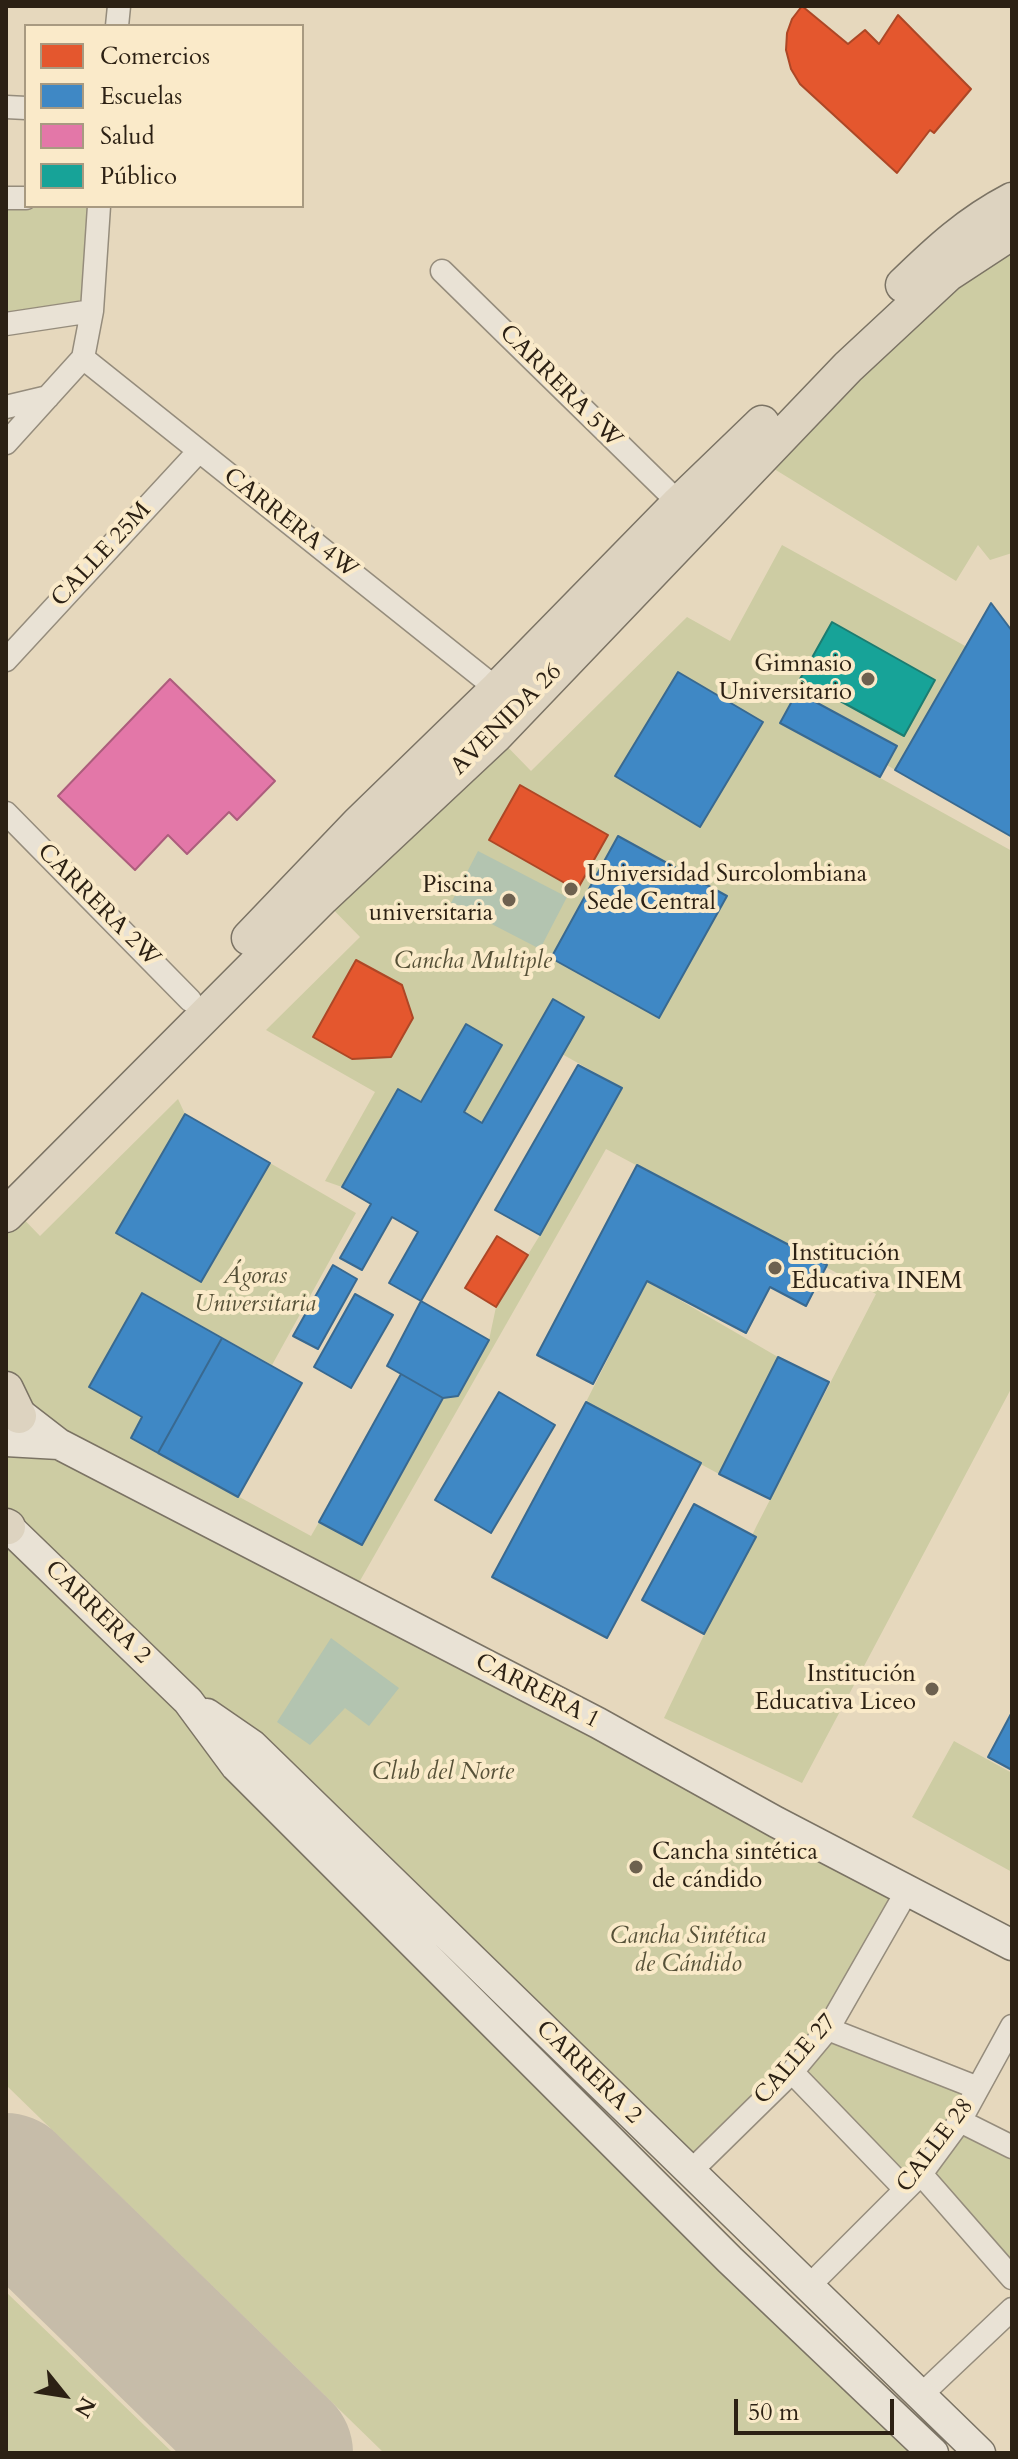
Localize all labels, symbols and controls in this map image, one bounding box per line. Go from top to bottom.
legend [24,24,304,208]
text: Comercios [100,40,210,73]
text: Escuelas [100,80,182,113]
text: Salud [100,120,154,153]
text: Público [100,160,177,193]
street label: CARRERA 5W [492,319,628,455]
street label: CARRERA 4W [217,463,363,585]
street label: CALLE 25M [46,497,158,613]
place label: Gimnasio Universitario [719,651,852,707]
street label: AVENIDA 26 [445,658,569,782]
marker: Gimnasio Universitario [859,670,877,688]
street label: CARRERA 2W [30,838,166,974]
place label: Universidad Surcolombiana Sede Central [587,861,867,917]
place label: Piscina universitaria [369,872,493,928]
marker: Universidad Surcolombiana Sede Central [562,880,580,898]
marker: Piscina universitaria [500,891,518,909]
park label: Cancha Multiple [394,948,552,976]
place label: Institución Educativa INEM [791,1240,962,1296]
marker: Institución Educativa INEM [766,1259,784,1277]
park label: Ágoras Universitaria [194,1263,316,1319]
street label: CARRERA 2 [38,1555,156,1671]
street label: CARRERA 1 [470,1648,604,1736]
place label: Institución Educativa Liceo [755,1661,916,1717]
marker: Institución Educativa Liceo [923,1680,941,1698]
park label: Club del Norte [372,1759,514,1787]
place label: Cancha sintética de cándido [652,1839,818,1895]
marker: Cancha sintética de cándido [627,1858,645,1876]
park label: Cancha Sintética de Cándido [610,1923,766,1979]
street label: CALLE 27 [749,2009,843,2111]
street label: CARRERA 2 [529,2015,647,2131]
street label: CALLE 28 [891,2093,981,2199]
north arrow [24,2355,104,2435]
scale bar [738,2383,898,2433]
text: N [67,2391,103,2423]
text: 50 m [748,2396,799,2429]

